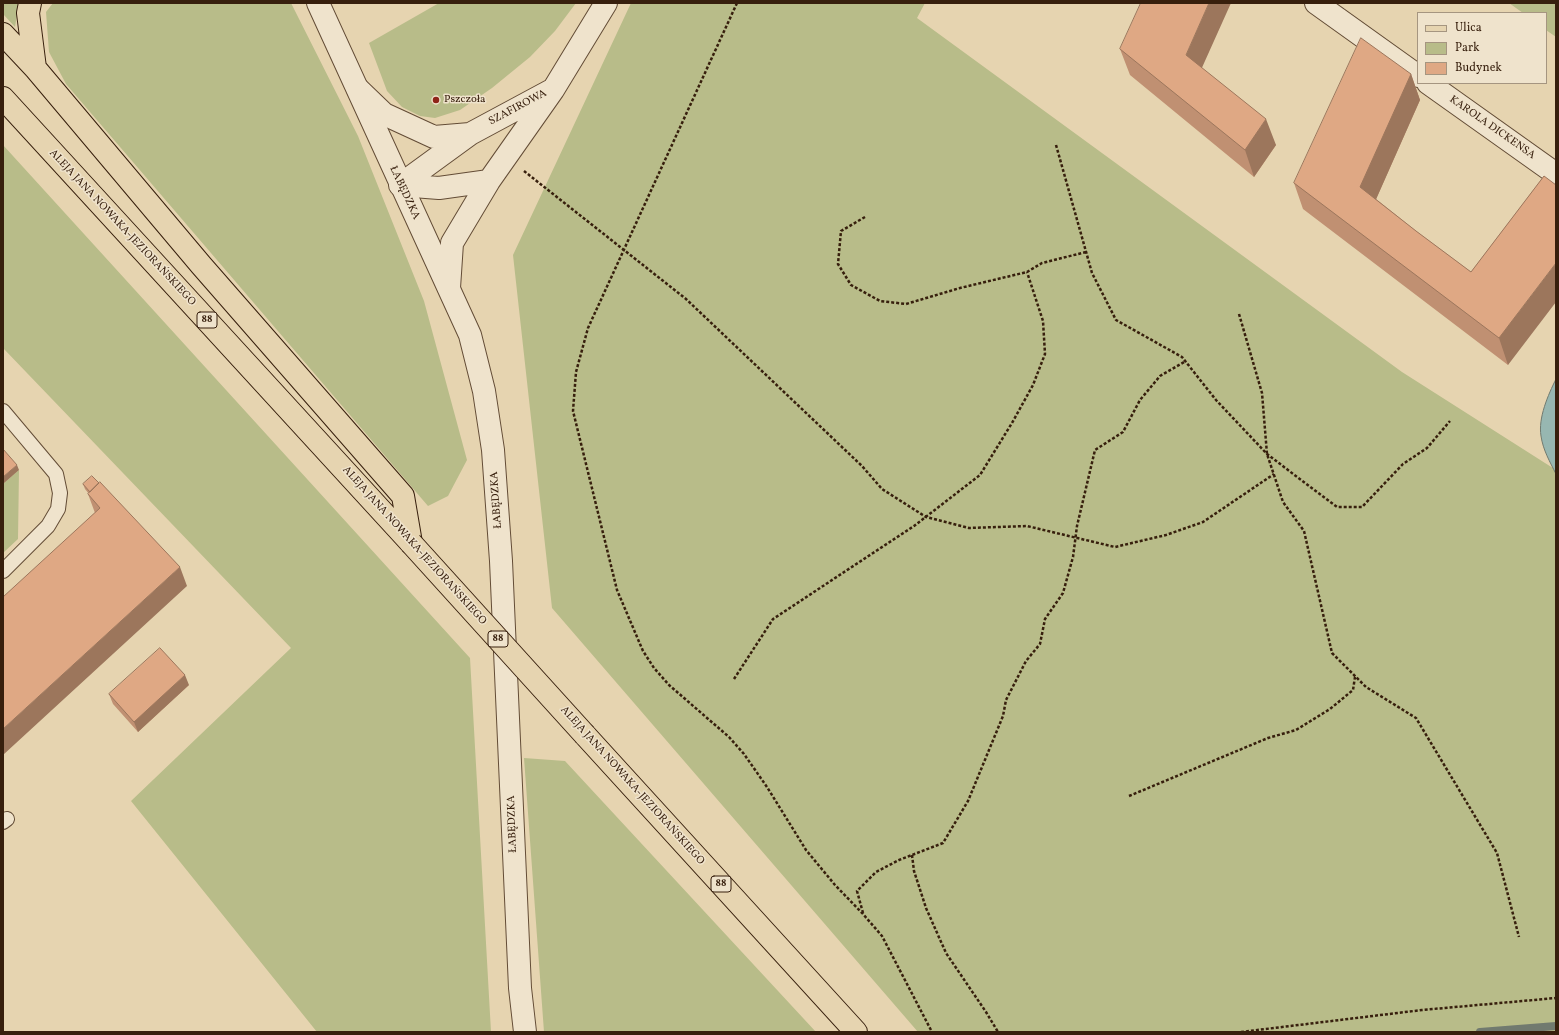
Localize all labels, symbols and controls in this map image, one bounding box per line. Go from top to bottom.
legend [1417,12,1547,84]
text: Ulica [1455,20,1482,36]
text: Park [1455,40,1480,56]
text: Budynek [1455,60,1502,76]
street label: SZAFIROWA [487,87,549,129]
place label: Pszczoła [444,93,486,107]
street label: KAROLA DICKENSA [1446,93,1538,163]
marker: Pszczoła [431,95,441,105]
street label: ALEJA JANA NOWAKA-JEZIORAŃSKIEGO [46,147,198,309]
street label: ŁABĘDZKA [386,164,422,222]
road number: 88 [197,312,217,328]
street label: ALEJA JANA NOWAKA-JEZIORAŃSKIEGO [339,464,489,628]
street label: ŁABĘDZKA [488,471,506,529]
road number: 88 [488,631,508,647]
street label: ALEJA JANA NOWAKA-JEZIORAŃSKIEGO [557,704,707,868]
street label: ŁABĘDZKA [505,795,521,853]
road number: 88 [711,876,731,892]

